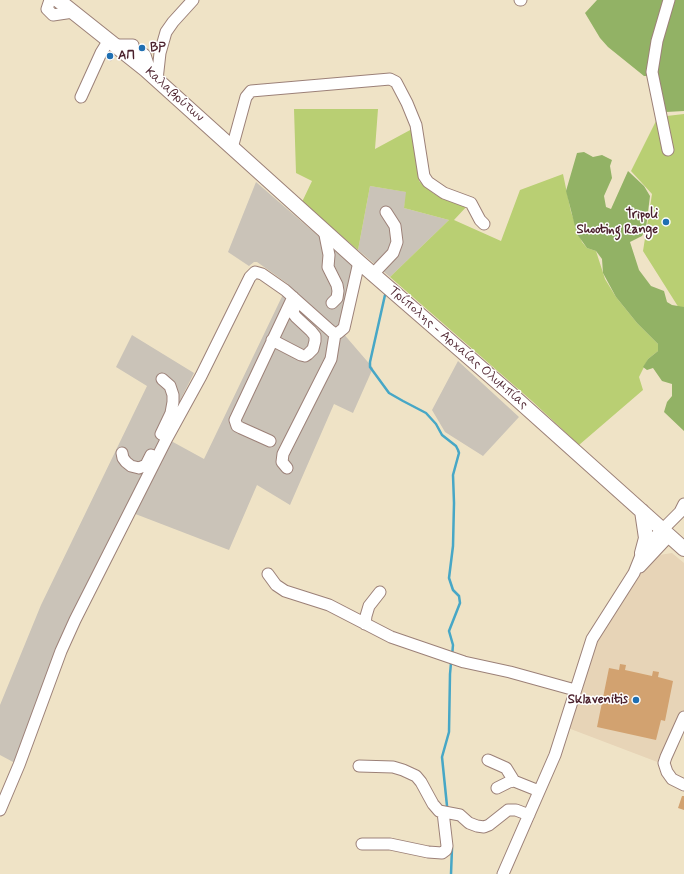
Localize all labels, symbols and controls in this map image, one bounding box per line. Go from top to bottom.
place label: BP [150,40,166,56]
marker: BP [137,43,147,53]
place label: ΑΠ [118,48,135,64]
marker: ΑΠ [105,51,115,61]
street label: Καλαβρύτων [141,64,207,126]
place label: Tripoli Shooting Range [576,207,658,238]
marker: Tripoli Shooting Range [661,217,671,227]
street label: Τρίπολης - Αρχαίας Ολυμπίας [385,283,531,413]
place label: Sklavenitis [568,692,628,708]
marker: Sklavenitis [631,695,641,705]

